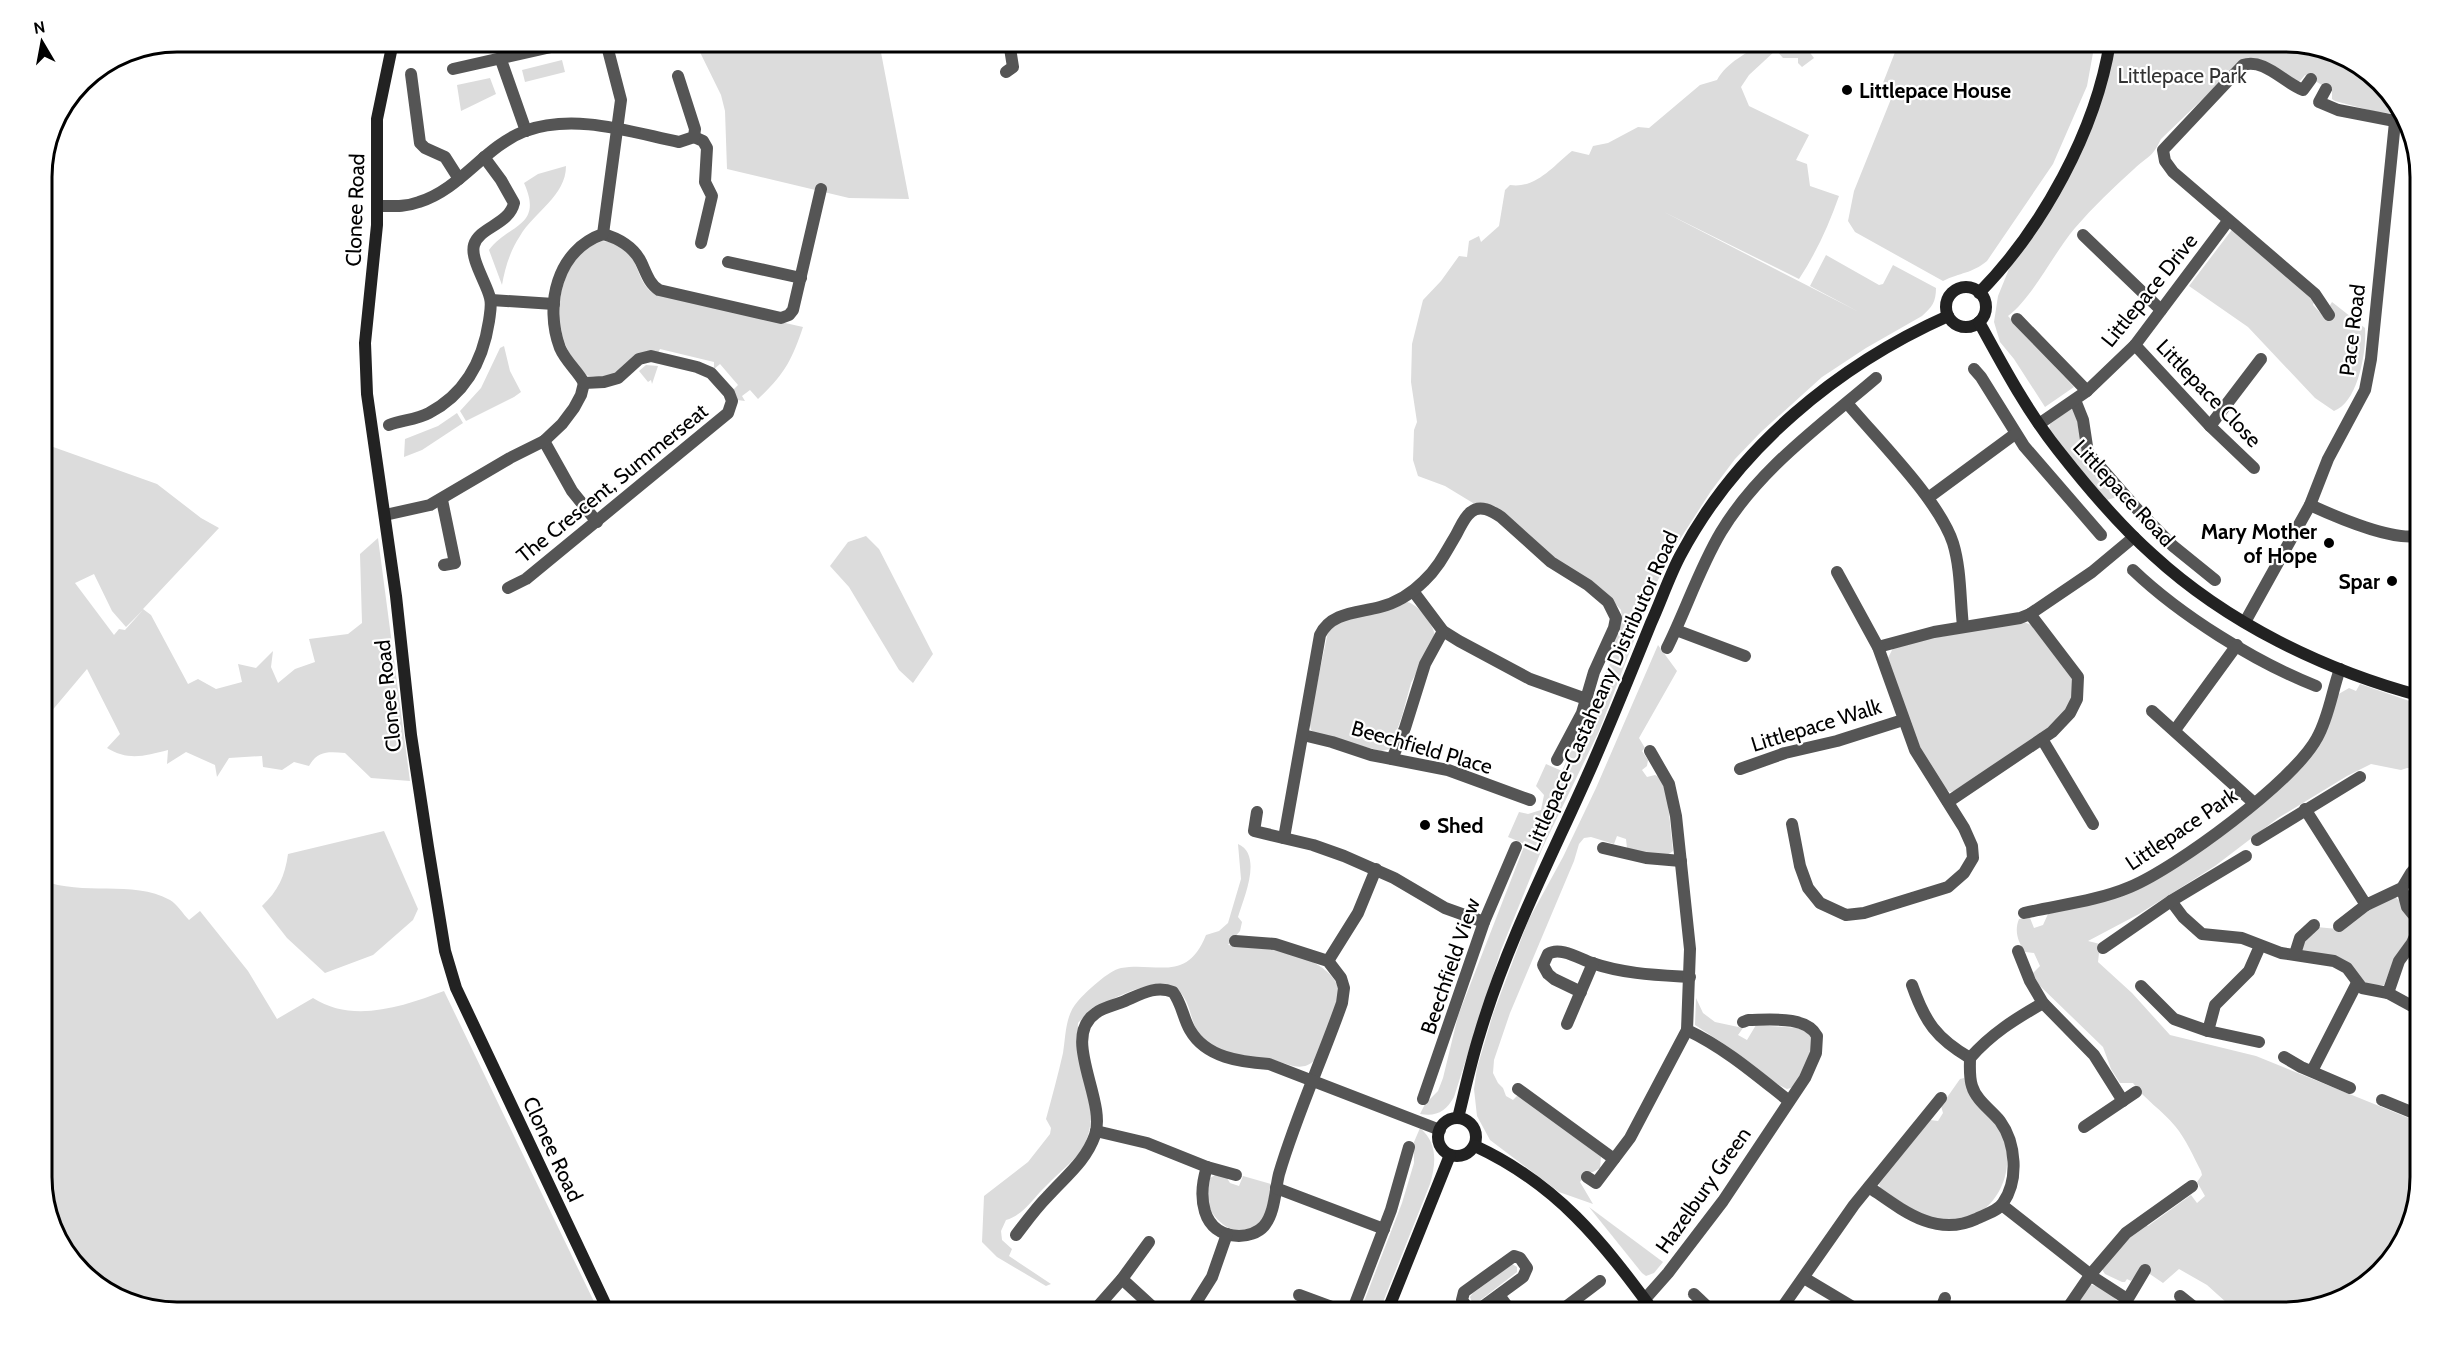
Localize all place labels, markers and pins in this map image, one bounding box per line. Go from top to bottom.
place label: Littlepace House [1859,78,2011,103]
marker: Littlepace House [1840,83,1854,97]
place label: Mary Mother of Hope [2201,519,2317,568]
marker: Mary Mother of Hope [2322,536,2336,550]
place label: Spar [2339,569,2380,594]
marker: Spar [2385,574,2399,588]
place label: Shed [1437,813,1483,838]
marker: Shed [1418,818,1432,832]

